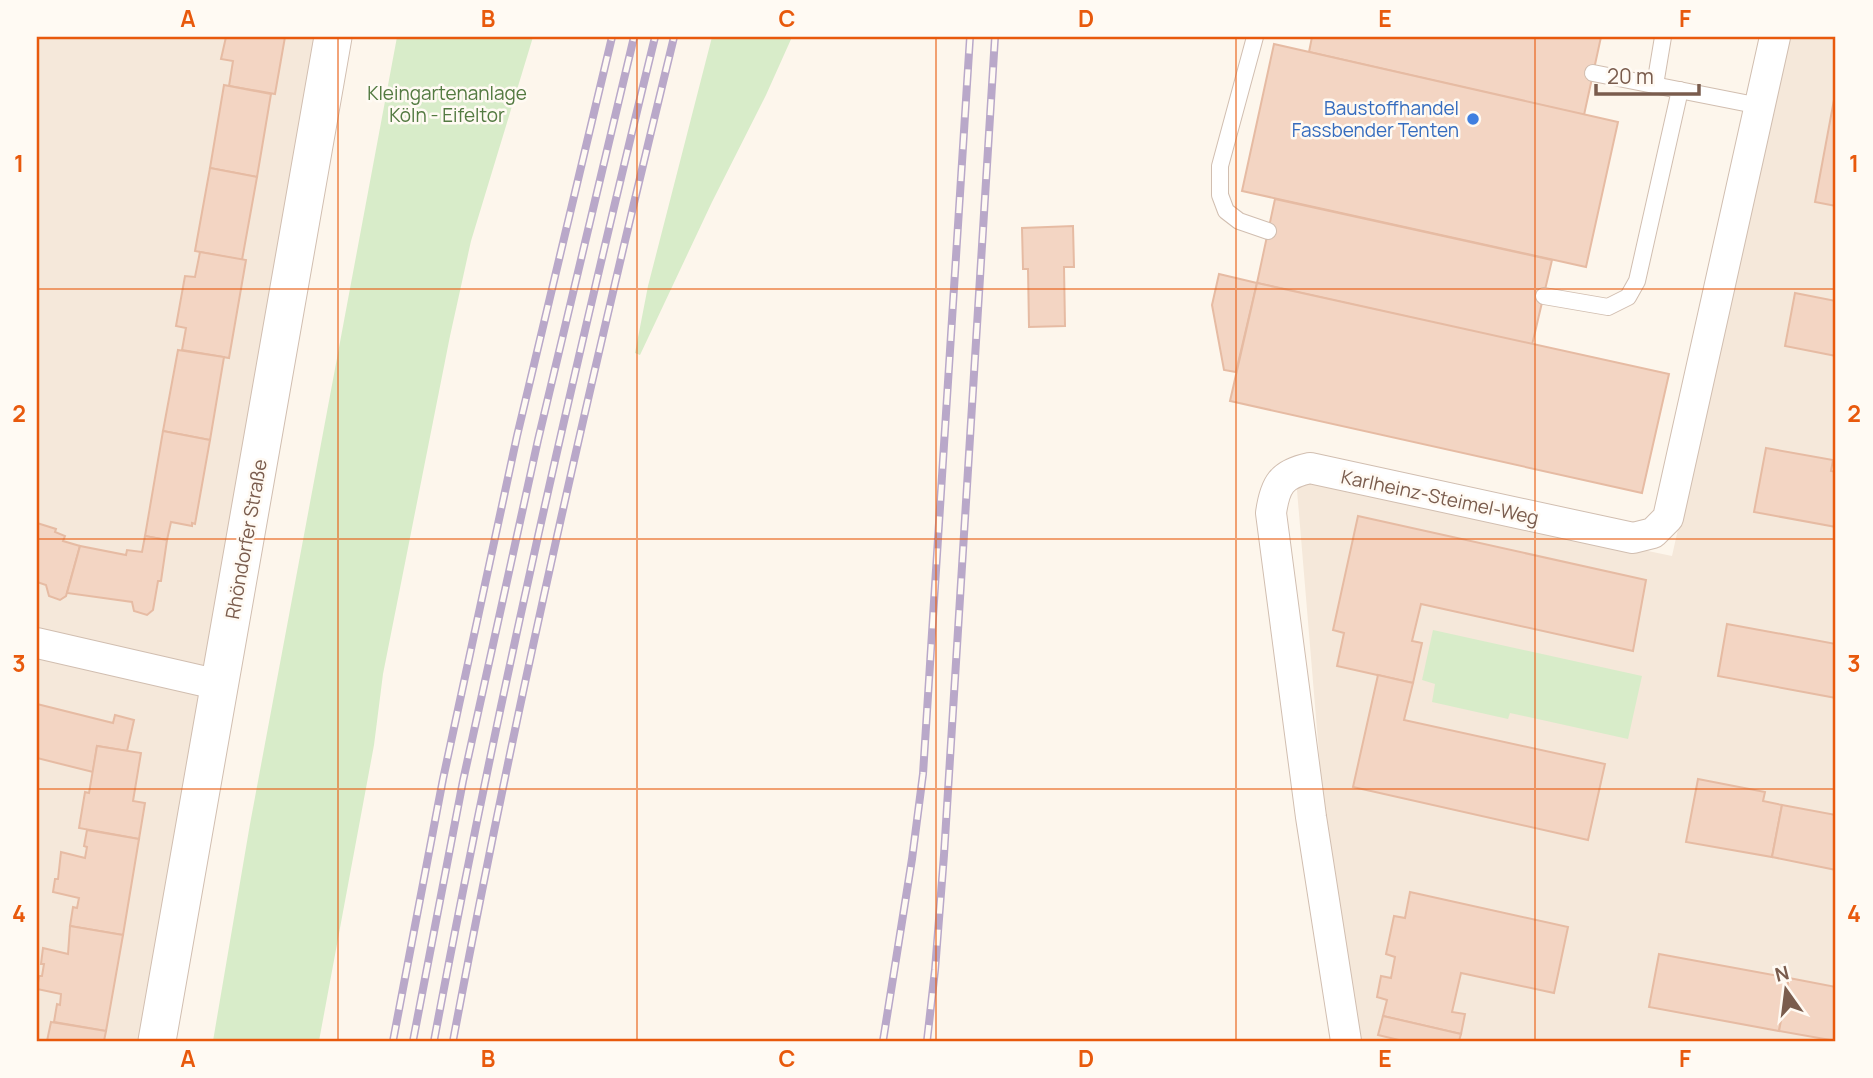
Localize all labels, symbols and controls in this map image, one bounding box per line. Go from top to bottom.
text: A [180,2,196,34]
text: B [481,2,495,34]
text: C [779,2,796,34]
text: D [1078,2,1094,34]
text: E [1378,2,1392,34]
text: F [1679,2,1691,34]
scale bar [1596,52,1700,96]
text: 20 m [1607,62,1654,90]
park label: Kleingartenanlage Köln - Eifeltor [367,80,527,128]
place label: Baustoffhandel Fassbender Tenten [1292,95,1459,143]
marker: Baustoffhandel Fassbender Tenten [1465,111,1481,127]
text: 1 [14,147,24,179]
text: 1 [1849,147,1859,179]
text: 2 [12,397,26,429]
text: 2 [1847,397,1861,429]
street label: Rhöndorfer Straße [219,457,273,621]
street label: Karlheinz-Steimel-Weg [1339,463,1541,531]
text: 3 [12,647,26,679]
text: 3 [1847,647,1861,679]
text: 4 [12,897,26,929]
text: 4 [1847,897,1861,929]
north arrow [1750,956,1820,1026]
text: N [1772,959,1792,988]
text: A [180,1042,196,1074]
text: B [481,1042,495,1074]
text: C [779,1042,796,1074]
text: D [1078,1042,1094,1074]
text: E [1378,1042,1392,1074]
text: F [1679,1042,1691,1074]

